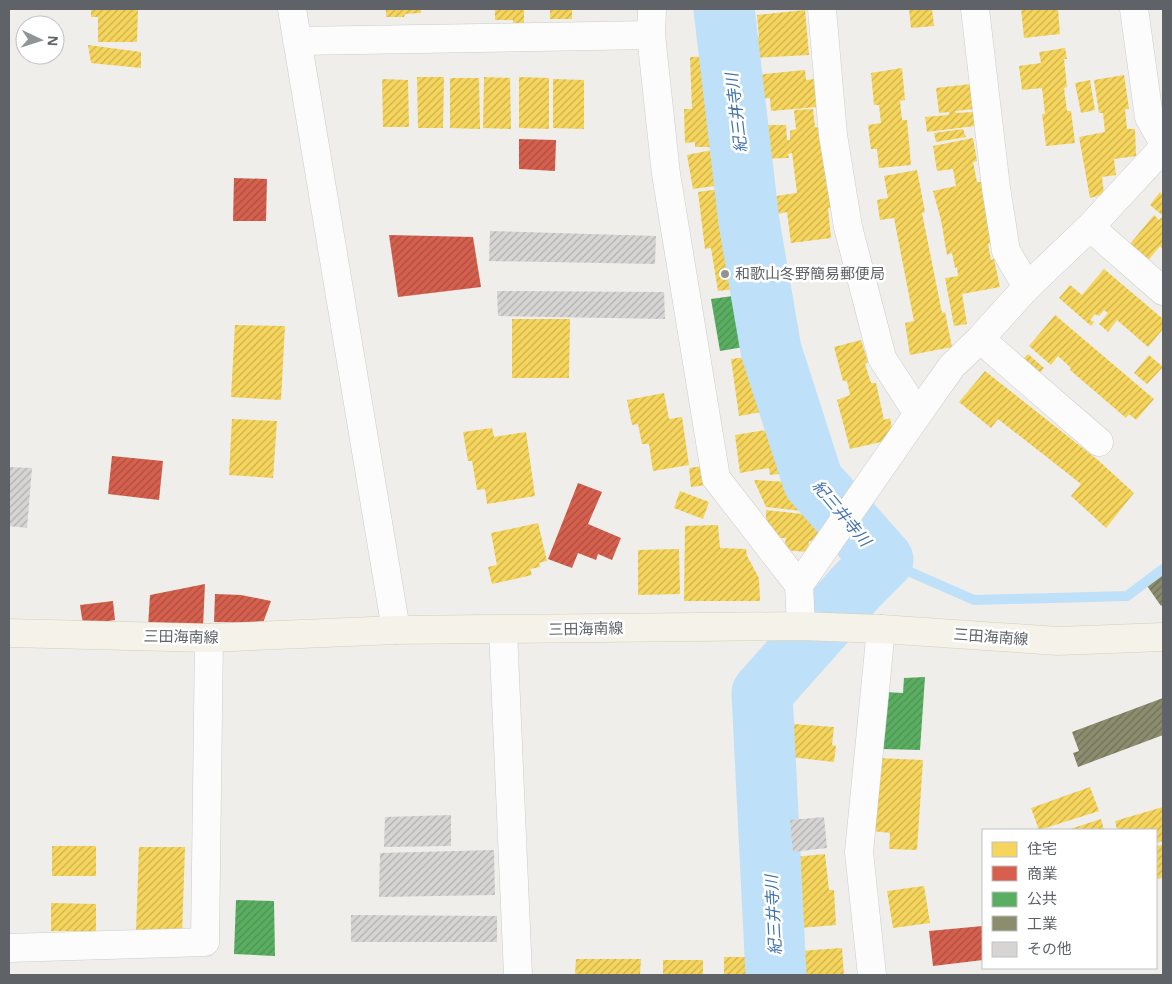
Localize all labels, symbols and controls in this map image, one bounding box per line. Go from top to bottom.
north arrow [15,15,65,65]
text: N [45,35,61,47]
water label: 紀三井寺川 [723,70,750,154]
place label: 和歌山冬野簡易郵便局 [735,265,885,282]
marker: 和歌山冬野簡易郵便局 [719,268,731,280]
water label: 紀三井寺川 [809,477,875,551]
street label: 三田海南線 [548,619,624,638]
street label: 三田海南線 [953,625,1029,648]
street label: 三田海南線 [143,627,219,646]
legend [982,829,1157,969]
text: 住宅 [1027,840,1057,857]
text: 商業 [1027,865,1057,882]
water label: 紀三井寺川 [763,873,784,955]
text: 公共 [1027,890,1057,907]
text: 工業 [1027,915,1057,932]
text: その他 [1027,940,1072,957]

